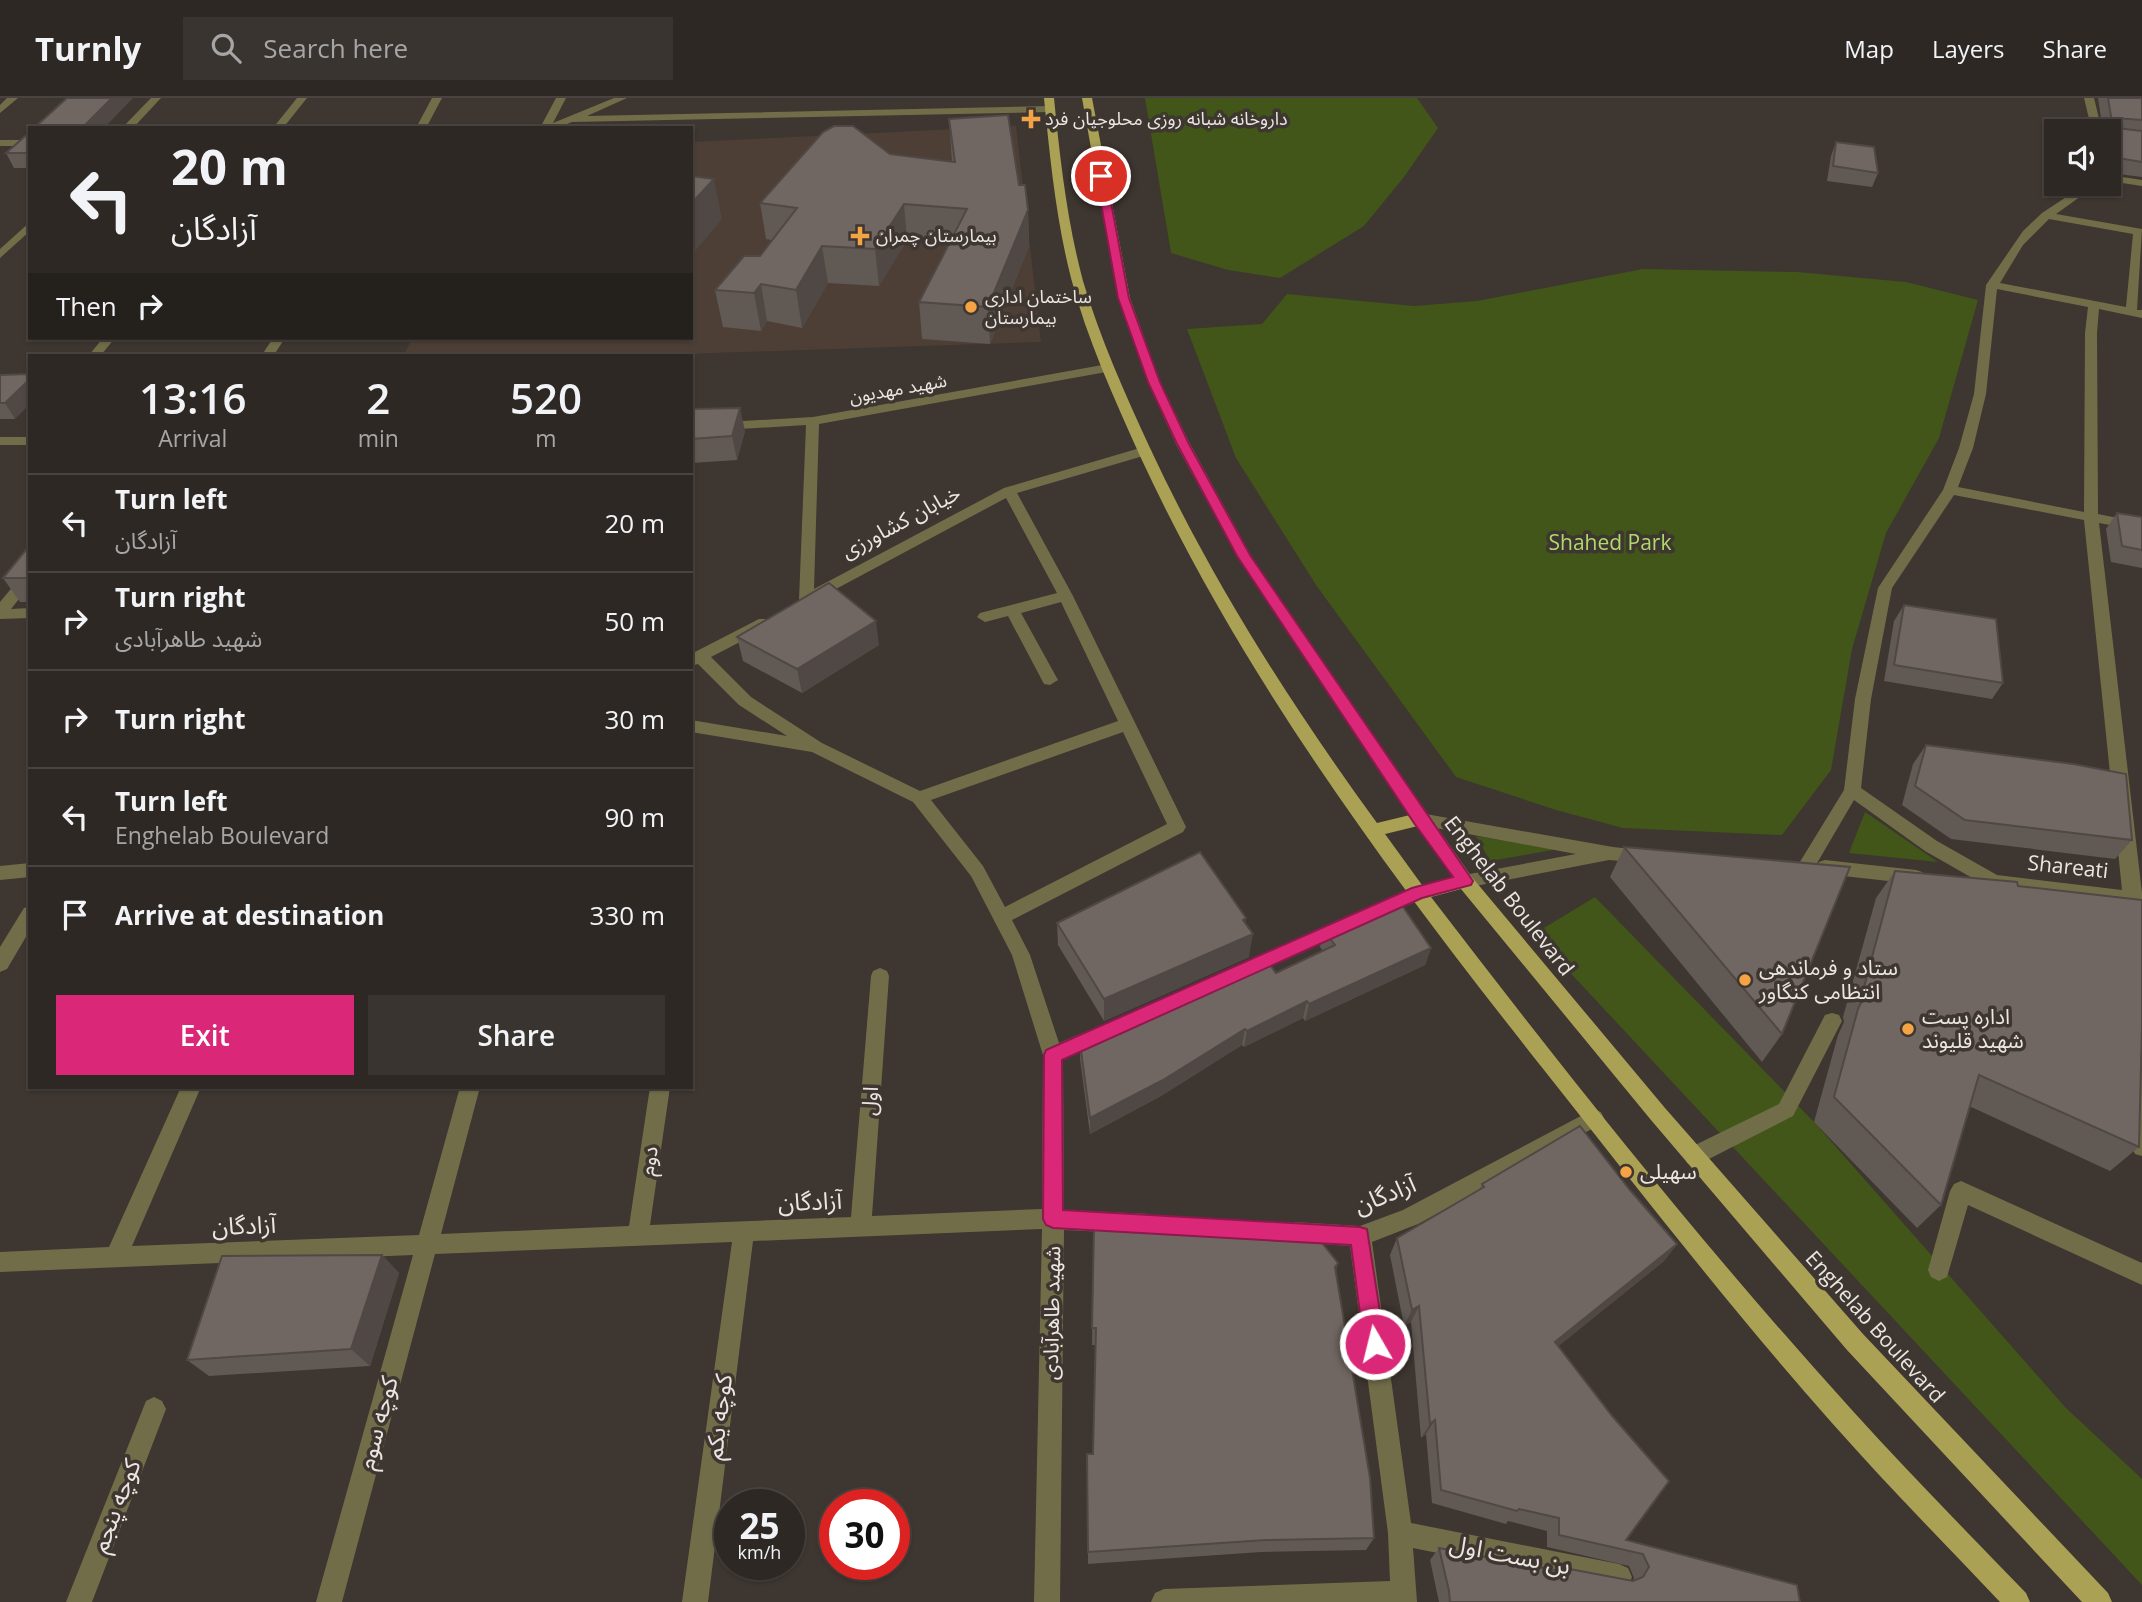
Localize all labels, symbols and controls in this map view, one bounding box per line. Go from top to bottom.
search box [183,17,673,80]
text: Turnly [35,26,141,71]
icon: search [207,29,245,67]
text: Search here [263,30,408,66]
text: Map [1844,32,1894,65]
text: Layers [1932,32,2005,65]
text: Share [2043,32,2107,65]
place label: داروخانه شبانه روزی محلوجیان فرد [1045,106,1288,130]
marker: داروخانه شبانه روزی محلوجیان فرد [1023,111,1039,127]
map controls [2044,119,2121,196]
button: sound [2044,119,2121,196]
text: 20 m [171,133,288,199]
pin [1071,146,1131,206]
icon: left [56,154,147,245]
icon: arrive [1082,157,1120,195]
text: آزادگان [171,206,257,249]
place label: بیمارستان چمران [876,223,997,247]
marker: بیمارستان چمران [850,226,870,246]
place label: ساختمان اداری بیمارستان [985,284,1092,329]
icon: right [131,287,169,325]
text: Then [56,288,117,324]
marker: ساختمان اداری بیمارستان [963,299,979,315]
street label: شهید مهدیون [847,368,948,408]
text: 13:16 [139,369,247,426]
text: 2 [366,369,390,426]
text: 520 [510,369,582,426]
text: Arrival [158,422,227,454]
text: min [358,422,399,454]
text: m [535,422,557,454]
street label: خیابان کشاورزی [836,478,965,564]
text: Turn left [115,481,227,517]
icon: left [56,504,94,542]
text: 20 m [604,505,665,541]
text: آزادگان [115,524,177,556]
park label: Shahed Park [1549,528,1671,556]
text: Turn right [115,579,246,615]
icon: right [56,602,94,640]
text: 50 m [604,603,665,639]
text: شهید طاهرآبادی [115,622,262,654]
icon: right [56,700,94,738]
text: Turn right [115,701,246,737]
text: 30 m [604,701,665,737]
text: Turn left [115,783,227,819]
icon: left [56,798,94,836]
text: 90 m [604,799,665,835]
street label: Enghelab Boulevard [1439,810,1581,981]
text: Enghelab Boulevard [115,819,329,851]
street label: Shareati [2026,848,2110,884]
icon: arrive [56,896,94,934]
text: Arrive at destination [115,897,384,933]
text: 330 m [590,897,665,933]
place label: ستاد و فرماندهی انتظامی کنگاور [1758,953,1898,1005]
marker: ستاد و فرماندهی انتظامی کنگاور [1737,972,1753,988]
button: Exit [56,995,354,1075]
button: Share [368,995,665,1075]
place label: اداره پست شهید قلیوند [1922,1002,2024,1054]
marker: اداره پست شهید قلیوند [1900,1021,1916,1037]
street label: اول [854,1085,884,1116]
street label: دوم [632,1144,667,1178]
place label: سهیلی [1640,1157,1697,1185]
marker: سهیلی [1618,1164,1634,1180]
street label: آزادگان [1348,1166,1421,1221]
street label: آزادگان [777,1183,844,1218]
street label: آزادگان [211,1207,278,1242]
street label: Enghelab Boulevard [1800,1244,1952,1408]
street label: شهید طاهرآبادی [1036,1246,1066,1380]
position arrow [1338,1307,1412,1381]
street label: کوچه سوم [348,1371,408,1474]
street label: کوچه یکم [696,1371,741,1462]
street label: کوچه پنجم [82,1453,150,1558]
speed limit sign: 30 [819,1489,910,1580]
text: 25 [739,1502,780,1549]
street label: بن بست اول [1447,1526,1574,1581]
text: km/h [738,1540,781,1564]

